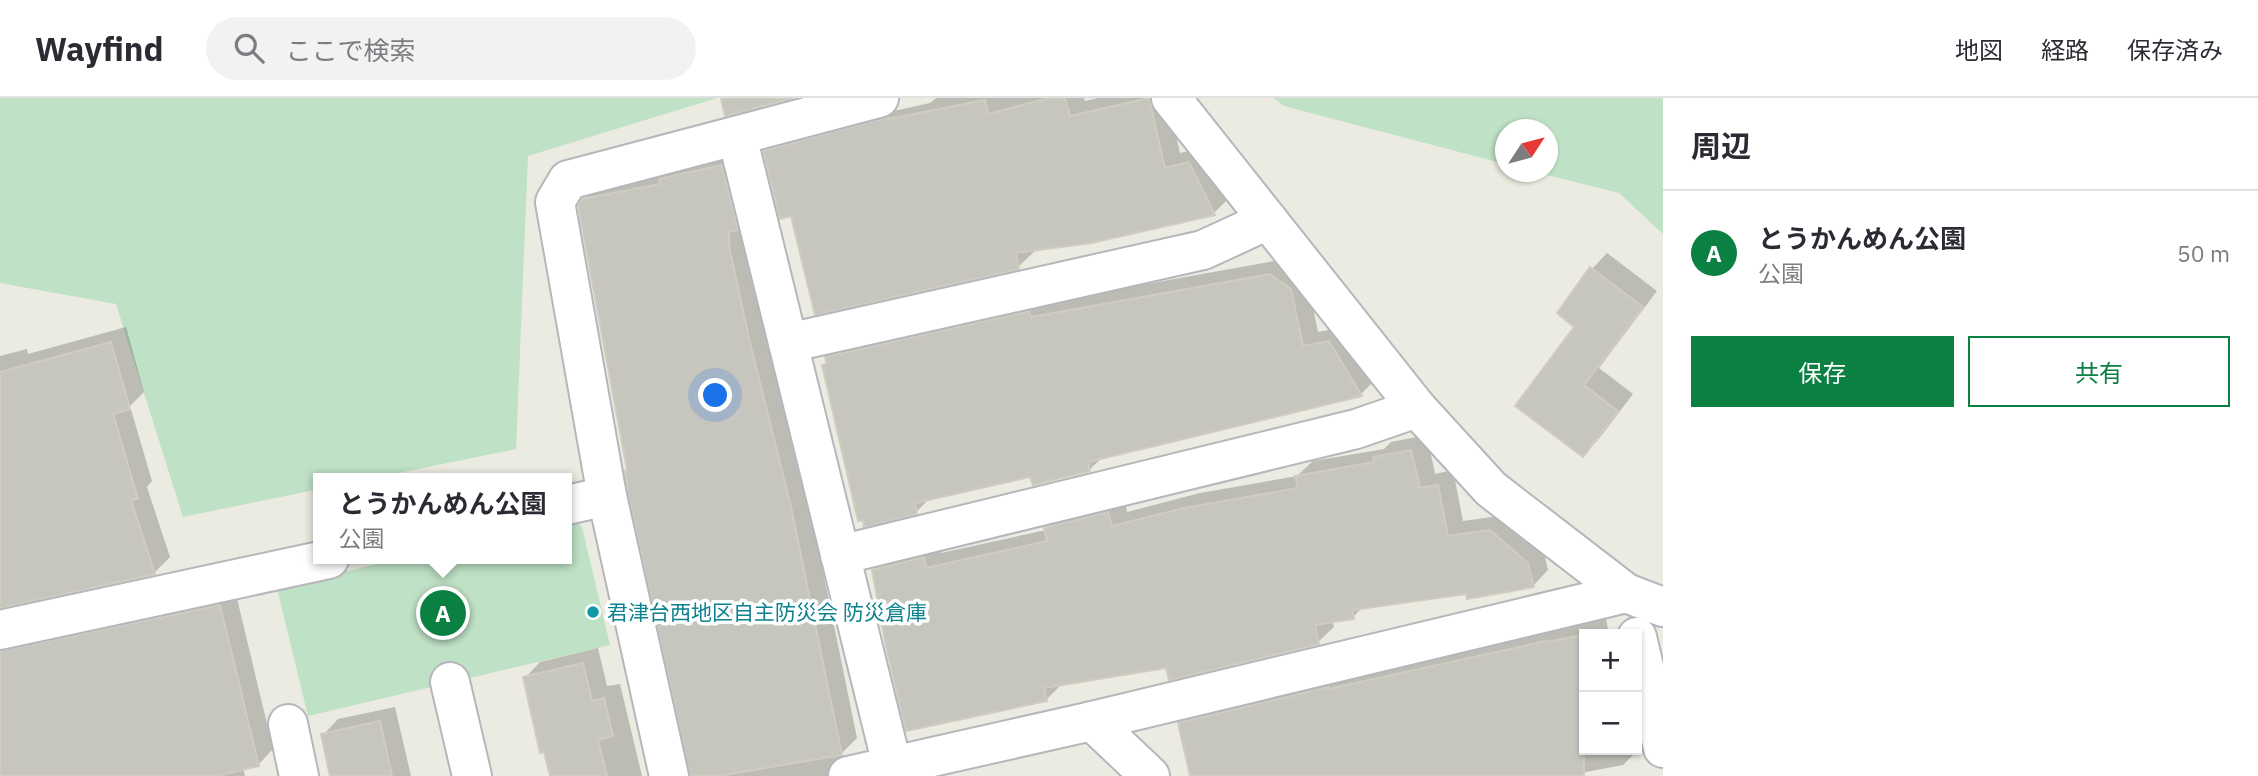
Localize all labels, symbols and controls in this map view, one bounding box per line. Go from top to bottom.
search box [206,17,696,80]
text: Wayfind [35,27,164,70]
icon: search [230,29,268,67]
text: ここで検索 [286,33,416,67]
text: 地図 [1955,34,2003,66]
text: 経路 [2041,34,2089,66]
text: 保存済み [2127,34,2223,66]
north arrow [1495,119,1558,182]
text: 周辺 [1691,126,1751,165]
text: とうかんめん公園 [1758,221,1966,255]
text: A [1706,238,1722,268]
text: 50 m [2177,238,2230,268]
text: 公園 [1758,258,1804,288]
button: 保存 [1691,336,1954,407]
button: 共有 [1968,336,2230,407]
your location [698,378,732,412]
popup [313,473,572,564]
text: とうかんめん公園 [338,486,547,520]
text: 公園 [338,523,384,553]
pin: A [420,587,466,639]
place label: 君津台西地区自主防災会 防災倉庫 [607,598,927,626]
marker: 君津台西地区自主防災会 防災倉庫 [585,604,601,620]
map controls [1579,629,1642,755]
button: + [1579,629,1642,692]
button: − [1579,692,1642,755]

